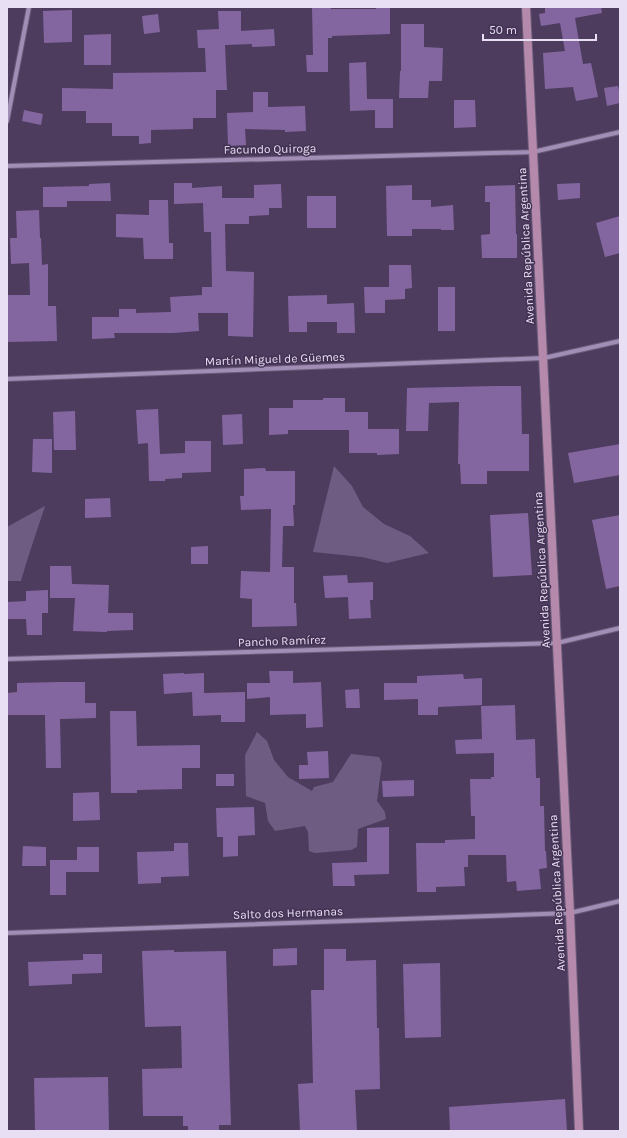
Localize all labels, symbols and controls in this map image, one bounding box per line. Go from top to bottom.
scale bar [483,16,596,42]
text: 50 m [489,23,517,37]
street label: Facundo Quiroga [224,141,316,157]
street label: Avenida República Argentina [515,167,537,325]
street label: Martín Miguel de Güemes [205,350,345,368]
street label: Avenida República Argentina [531,491,553,649]
street label: Pancho Ramírez [238,632,327,650]
street label: Avenida República Argentina [546,814,568,972]
street label: Salto dos Hermanas [233,904,343,922]

